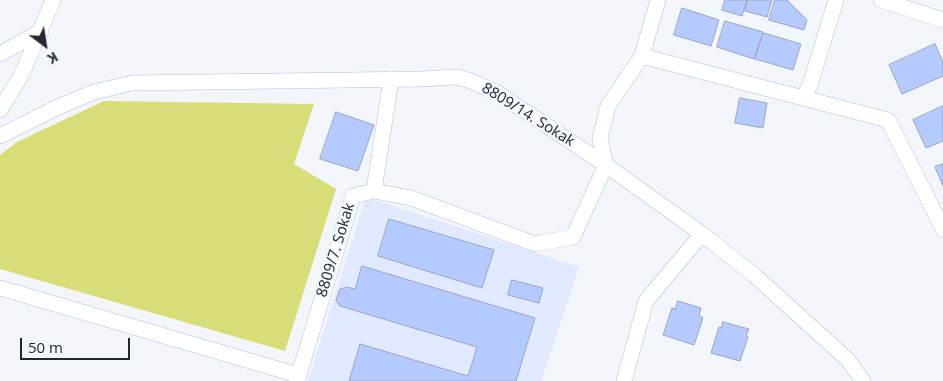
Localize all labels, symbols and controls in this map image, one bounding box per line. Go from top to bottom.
north arrow [20,20,70,70]
text: K [44,48,62,69]
street label: 8809/14. Sokak [478,79,578,151]
street label: 8809/7. Sokak [313,201,359,299]
scale bar [22,328,132,360]
text: 50 m [28,337,63,357]

